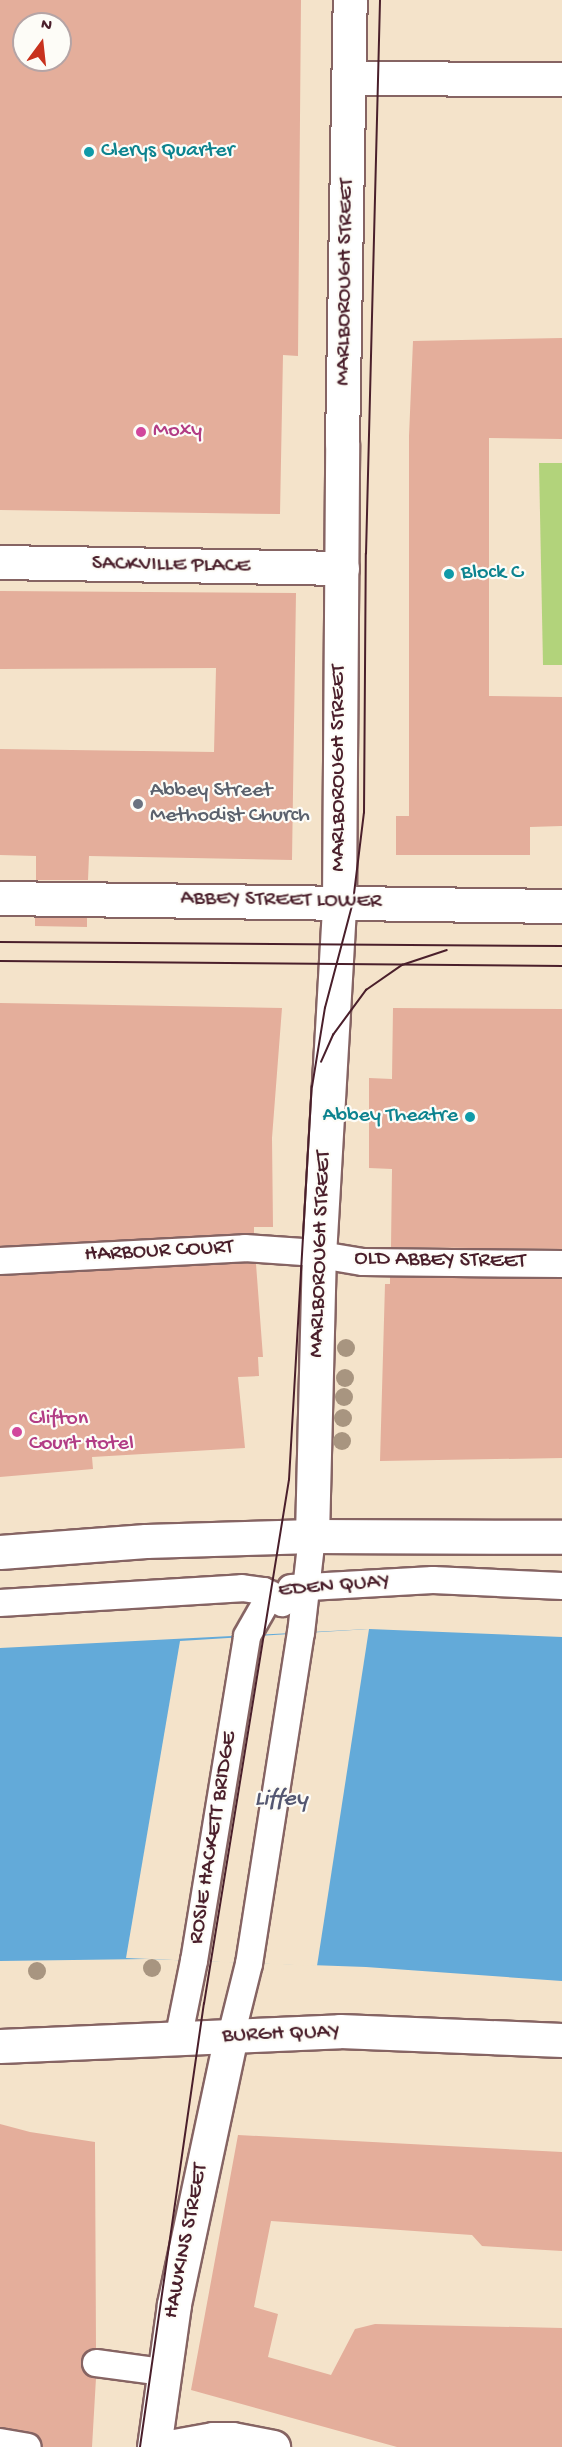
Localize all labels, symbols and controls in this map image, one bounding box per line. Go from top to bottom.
north arrow [12,12,72,72]
text: N [39,16,54,37]
place label: Clerys Quarter [101,139,234,165]
marker: Clerys Quarter [82,145,96,159]
street label: MARLBOROUGH STREET [331,178,361,386]
place label: Moxy [153,419,202,445]
marker: Moxy [134,425,148,439]
street label: SACKVILLE PLACE [91,551,251,581]
place label: Block C [461,561,523,587]
marker: Block C [442,567,456,581]
street label: MARLBOROUGH STREET [327,664,353,872]
place label: Abbey Street Methodist Church [150,778,310,830]
marker: Abbey Street Methodist Church [131,797,145,811]
street label: ABBEY STREET LOWER [180,886,382,916]
place label: Abbey Theatre [322,1104,458,1130]
marker: Abbey Theatre [463,1110,477,1124]
street label: MARLBOROUGH STREET [304,1150,338,1358]
street label: HARBOUR COURT [84,1235,234,1269]
street label: OLD ABBEY STREET [354,1246,526,1276]
place label: Clifton Court Hotel [29,1406,134,1458]
marker: Clifton Court Hotel [10,1425,24,1439]
street label: EDEN QUAY [277,1569,391,1605]
street label: ROSIE HACKETT BRIDGE [184,1730,244,1946]
water label: Liffey [255,1786,307,1814]
street label: BURGH QUAY [222,2020,340,2050]
street label: HAWKINS STREET [159,2161,215,2321]

